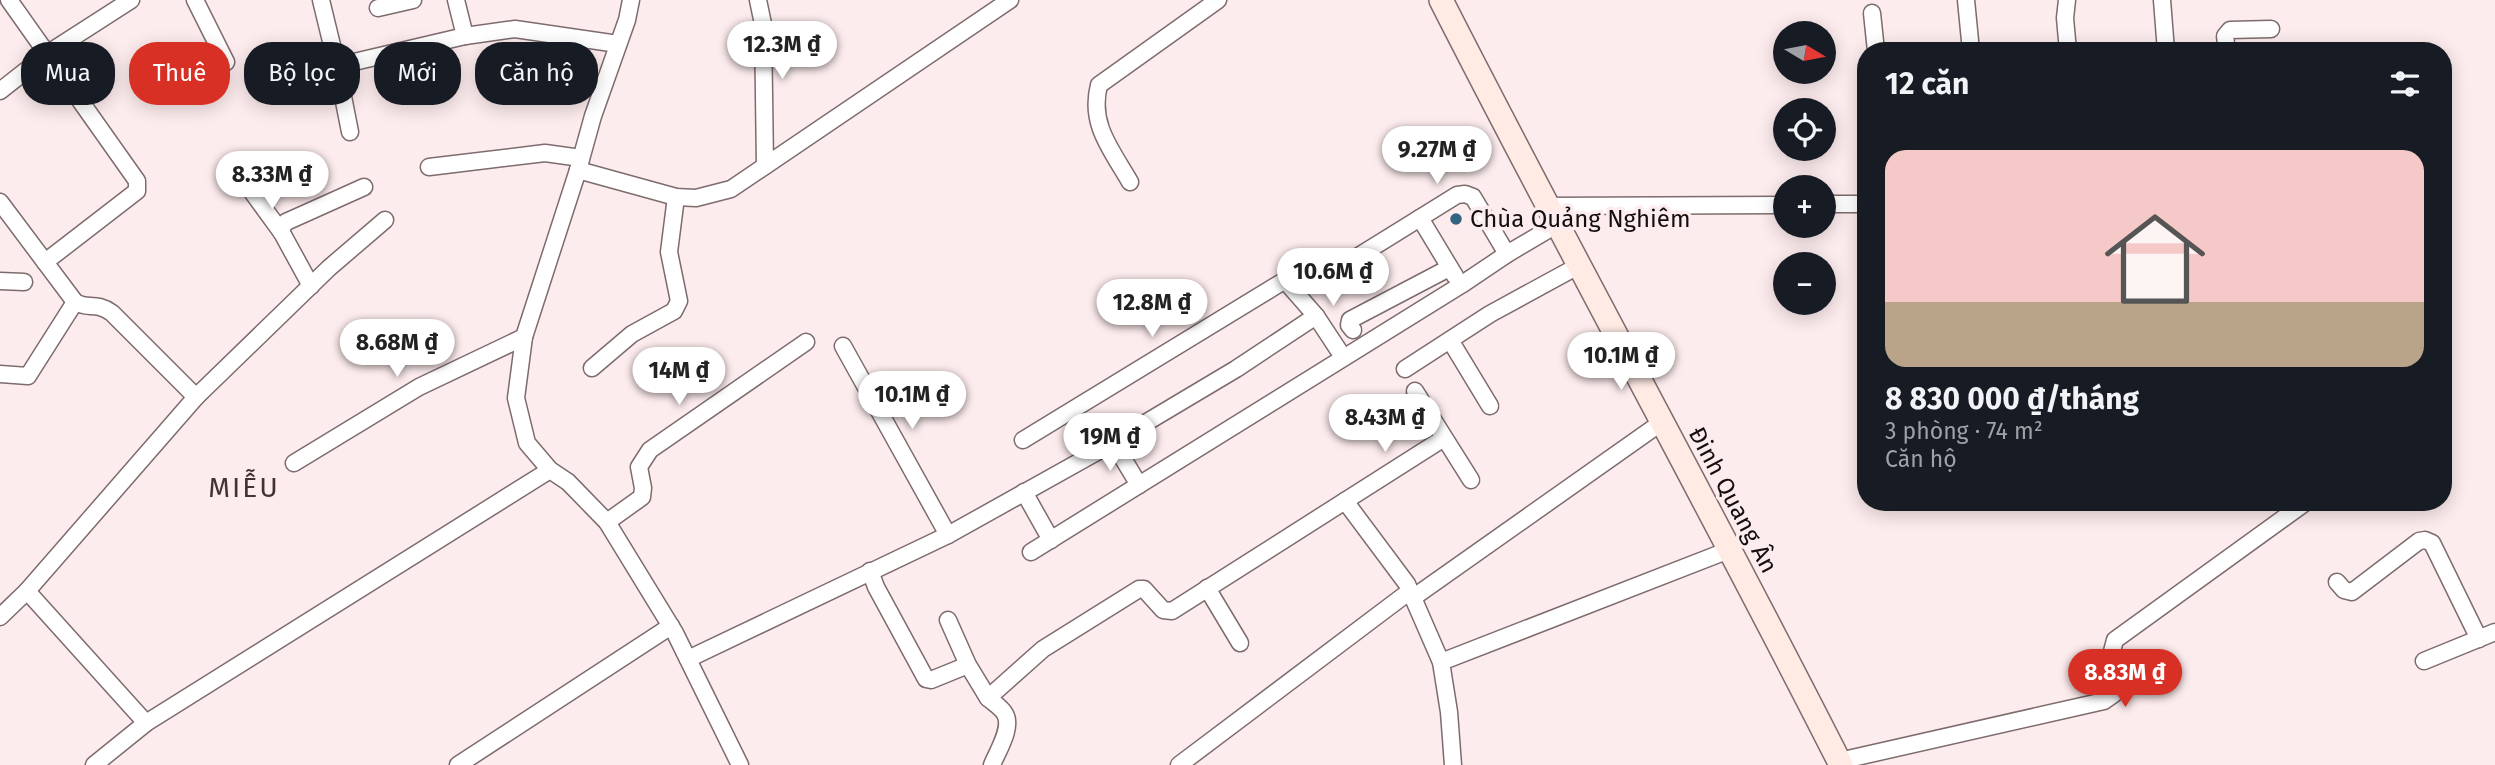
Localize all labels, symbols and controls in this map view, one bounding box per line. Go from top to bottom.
north arrow [1773,21,1836,84]
map controls [1773,21,1836,315]
pin: 12.3M ₫ [717,22,847,81]
text: 12.3M ₫ [743,30,821,58]
chip: Mua [21,42,115,105]
chip: Thuê [129,42,230,105]
chip: Bộ lọc [244,42,360,105]
chip: Mới [374,42,461,105]
chip: Căn hộ [475,42,598,105]
icon: filters [2386,65,2424,103]
text: 12 căn [1885,66,1969,102]
button: locate [1773,98,1836,161]
pin: 9.27M ₫ [1372,127,1502,186]
text: 9.27M ₫ [1398,135,1476,163]
pin: 8.33M ₫ [207,152,337,211]
text: 8.33M ₫ [232,160,312,188]
button: + [1773,175,1836,238]
icon: home [2092,196,2218,322]
place label: Chùa Quảng Nghiêm [1470,205,1691,233]
marker: Chùa Quảng Nghiêm [1448,211,1464,227]
pin: 10.6M ₫ [1268,248,1398,308]
button: − [1773,252,1836,315]
text: 10.6M ₫ [1293,257,1373,285]
pin: 12.8M ₫ [1087,280,1217,339]
text: 12.8M ₫ [1113,288,1191,316]
pin: 8.68M ₫ [332,320,462,379]
text: 8.68M ₫ [356,328,438,356]
pin: 10.1M ₫ [1556,332,1686,392]
text: 10.1M ₫ [1583,341,1659,369]
pin: 14M ₫ [630,348,728,407]
text: 14M ₫ [648,356,710,384]
pin: 10.1M ₫ [847,372,977,431]
text: 10.1M ₫ [874,380,950,408]
text: 8 830 000 ₫/tháng [1885,381,2139,417]
pin: 8.43M ₫ [1320,394,1450,454]
text: 8.43M ₫ [1345,403,1425,431]
pin: 19M ₫ [1061,414,1159,473]
text: 3 phòng · 74 m² [1885,417,2043,445]
text: 19M ₫ [1079,422,1141,450]
street label: Đinh Quang Ân [1683,422,1783,578]
text: Căn hộ [1885,445,1957,473]
district label: MIỄU [208,469,280,504]
pin: 8.83M ₫ [2060,650,2190,709]
text: 8.83M ₫ [2084,658,2166,686]

